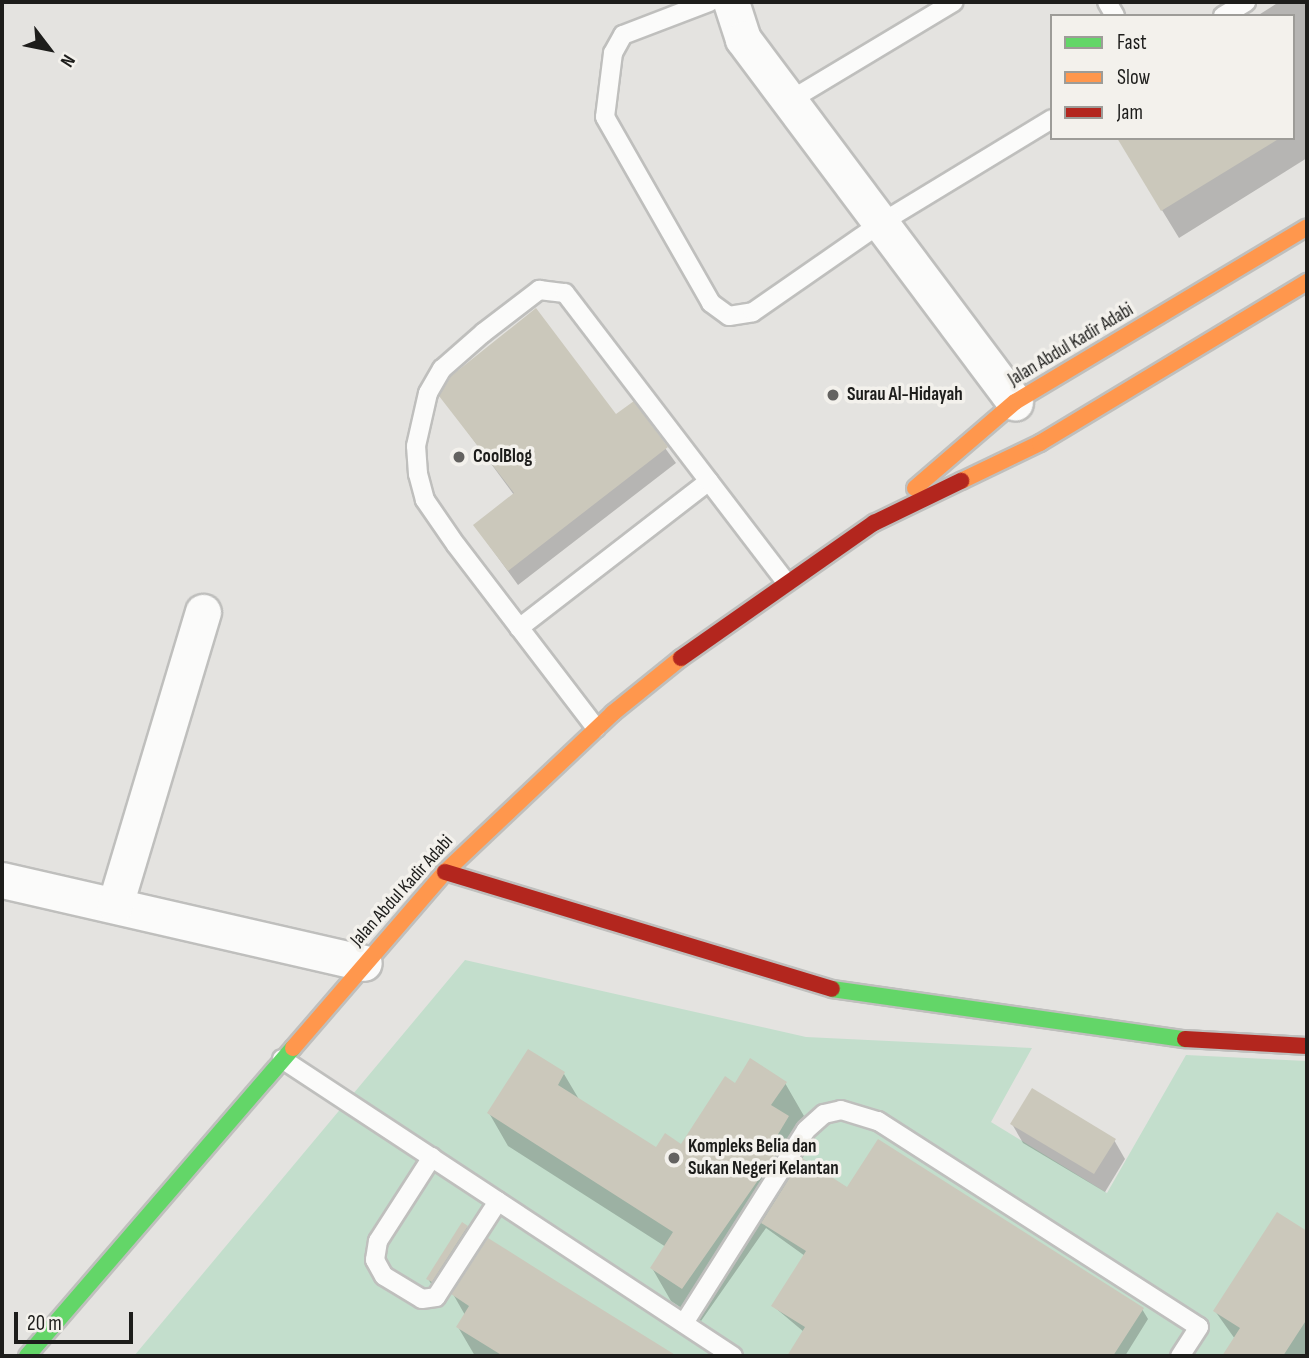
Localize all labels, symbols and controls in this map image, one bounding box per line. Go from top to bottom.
north arrow [14,14,84,84]
legend [1050,14,1295,140]
text: Fast [1117,30,1147,55]
text: N [55,50,80,71]
text: Slow [1117,65,1150,90]
text: Jam [1117,100,1143,125]
street label: Jalan Abdul Kadir Adabi [1004,299,1138,391]
place label: Surau Al-Hidayah [847,384,963,406]
marker: Surau Al-Hidayah [825,387,841,403]
place label: CoolBlog [473,446,532,468]
marker: CoolBlog [451,449,467,465]
street label: Jalan Abdul Kadir Adabi [346,831,458,951]
place label: Kompleks Belia dan Sukan Negeri Kelantan [688,1136,839,1180]
marker: Kompleks Belia dan Sukan Negeri Kelantan [666,1150,682,1166]
scale bar [18,1298,136,1342]
text: 20 m [27,1311,62,1336]

